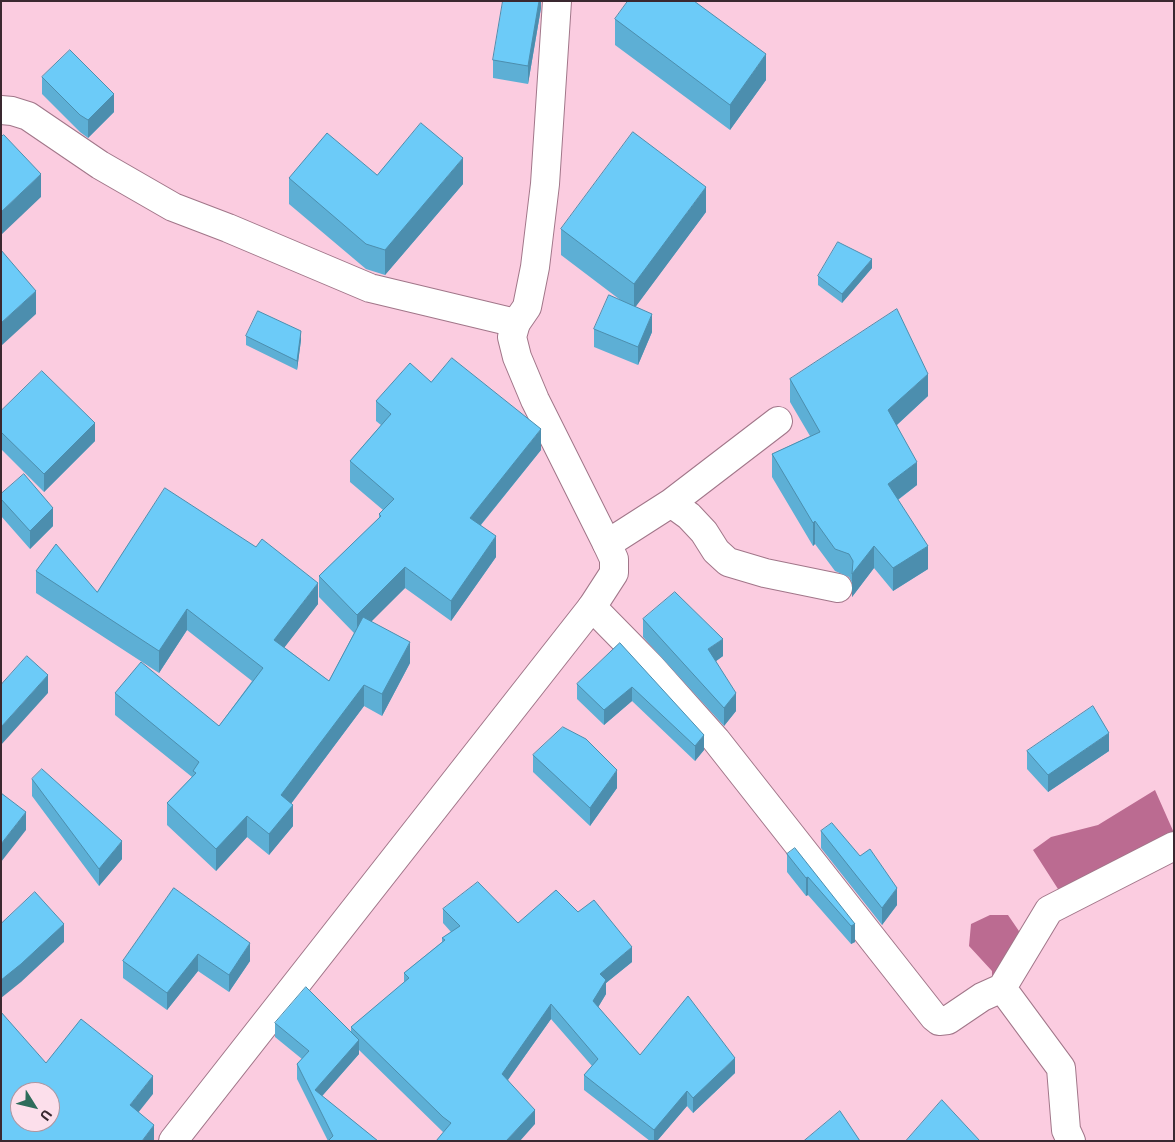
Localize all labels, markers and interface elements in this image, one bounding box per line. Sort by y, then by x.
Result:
north arrow [10,1082,60,1132]
text: U [37,1107,56,1124]

